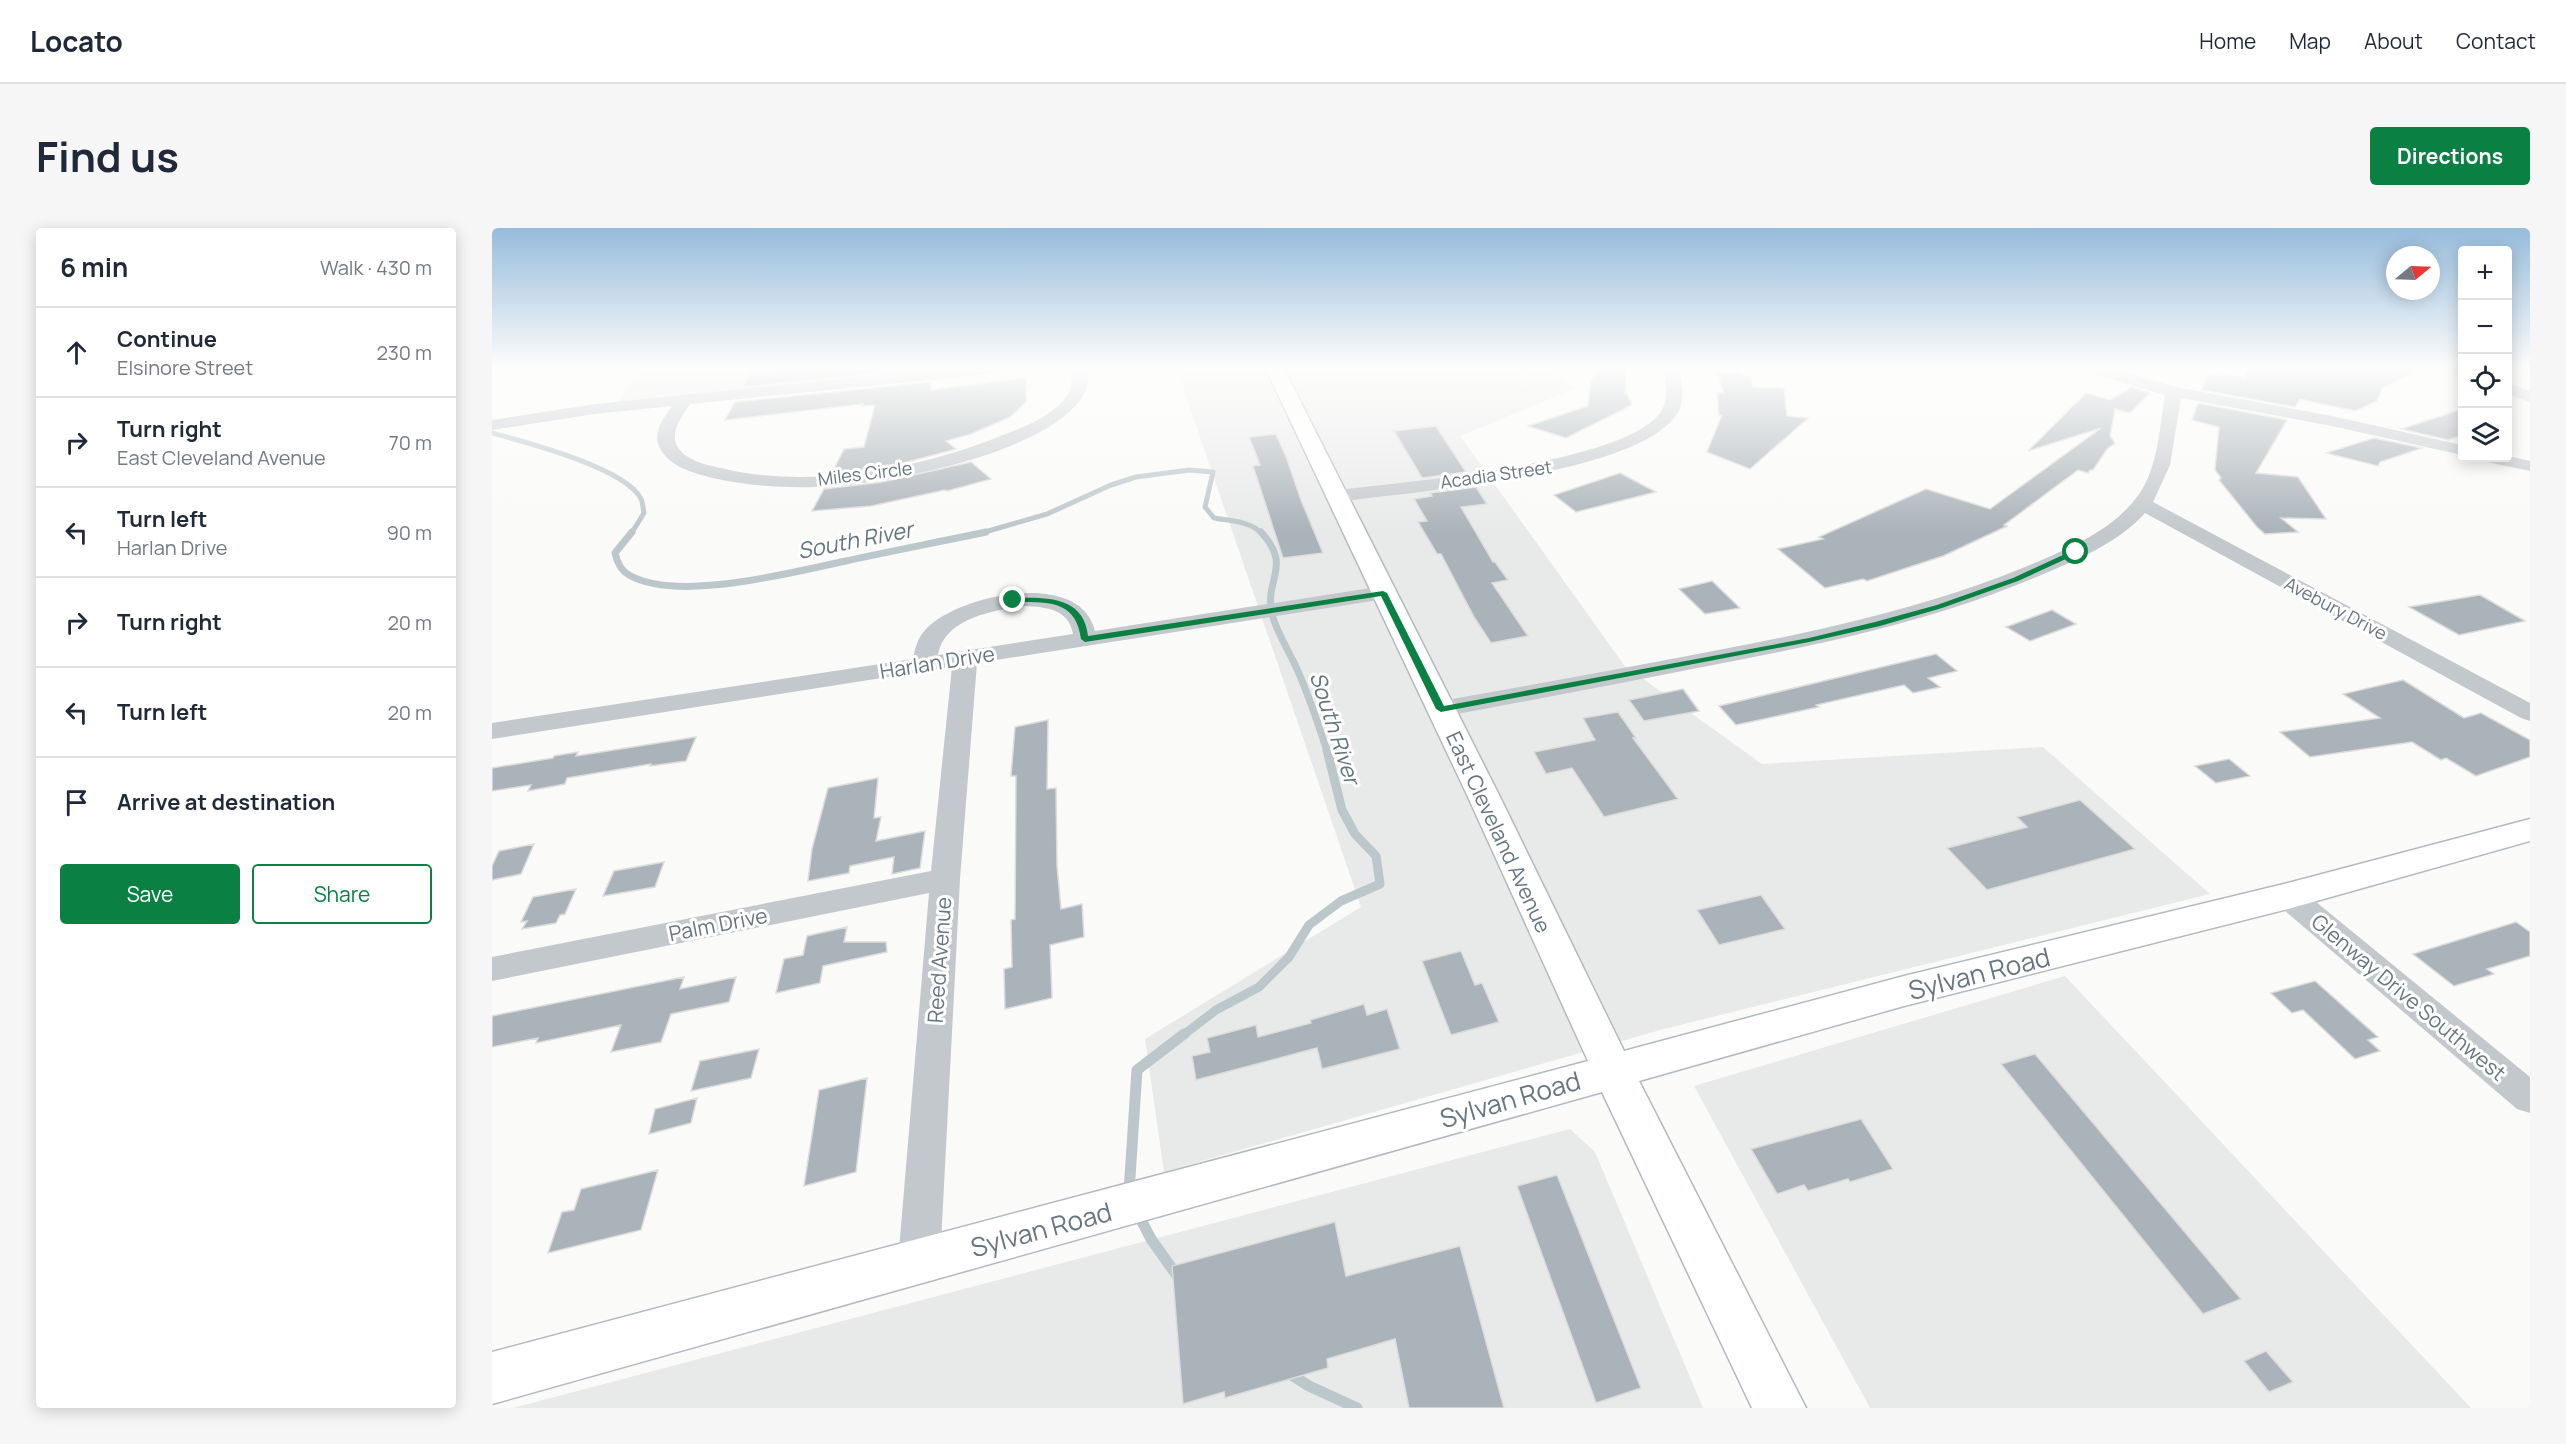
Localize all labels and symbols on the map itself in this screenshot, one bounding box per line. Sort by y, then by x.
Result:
north arrow [2386,246,2440,300]
street label: Acadia Street [1439,454,1553,494]
street label: Miles Circle [816,455,914,491]
water label: South River [795,514,918,566]
route start [2062,538,2088,564]
street label: Avebury Drive [2281,571,2391,645]
route end [999,586,1025,612]
street label: Harlan Drive [878,639,996,685]
water label: South River [1303,668,1368,791]
street label: East Cleveland Avenue [1440,727,1558,937]
street label: Reed Avenue [921,896,957,1024]
street label: Palm Drive [666,901,770,947]
street label: Glenway Drive Southwest [2306,907,2512,1087]
street label: Sylvan Road [1904,938,2054,1008]
street label: Sylvan Road [1435,1062,1585,1136]
street label: Sylvan Road [966,1193,1116,1265]

